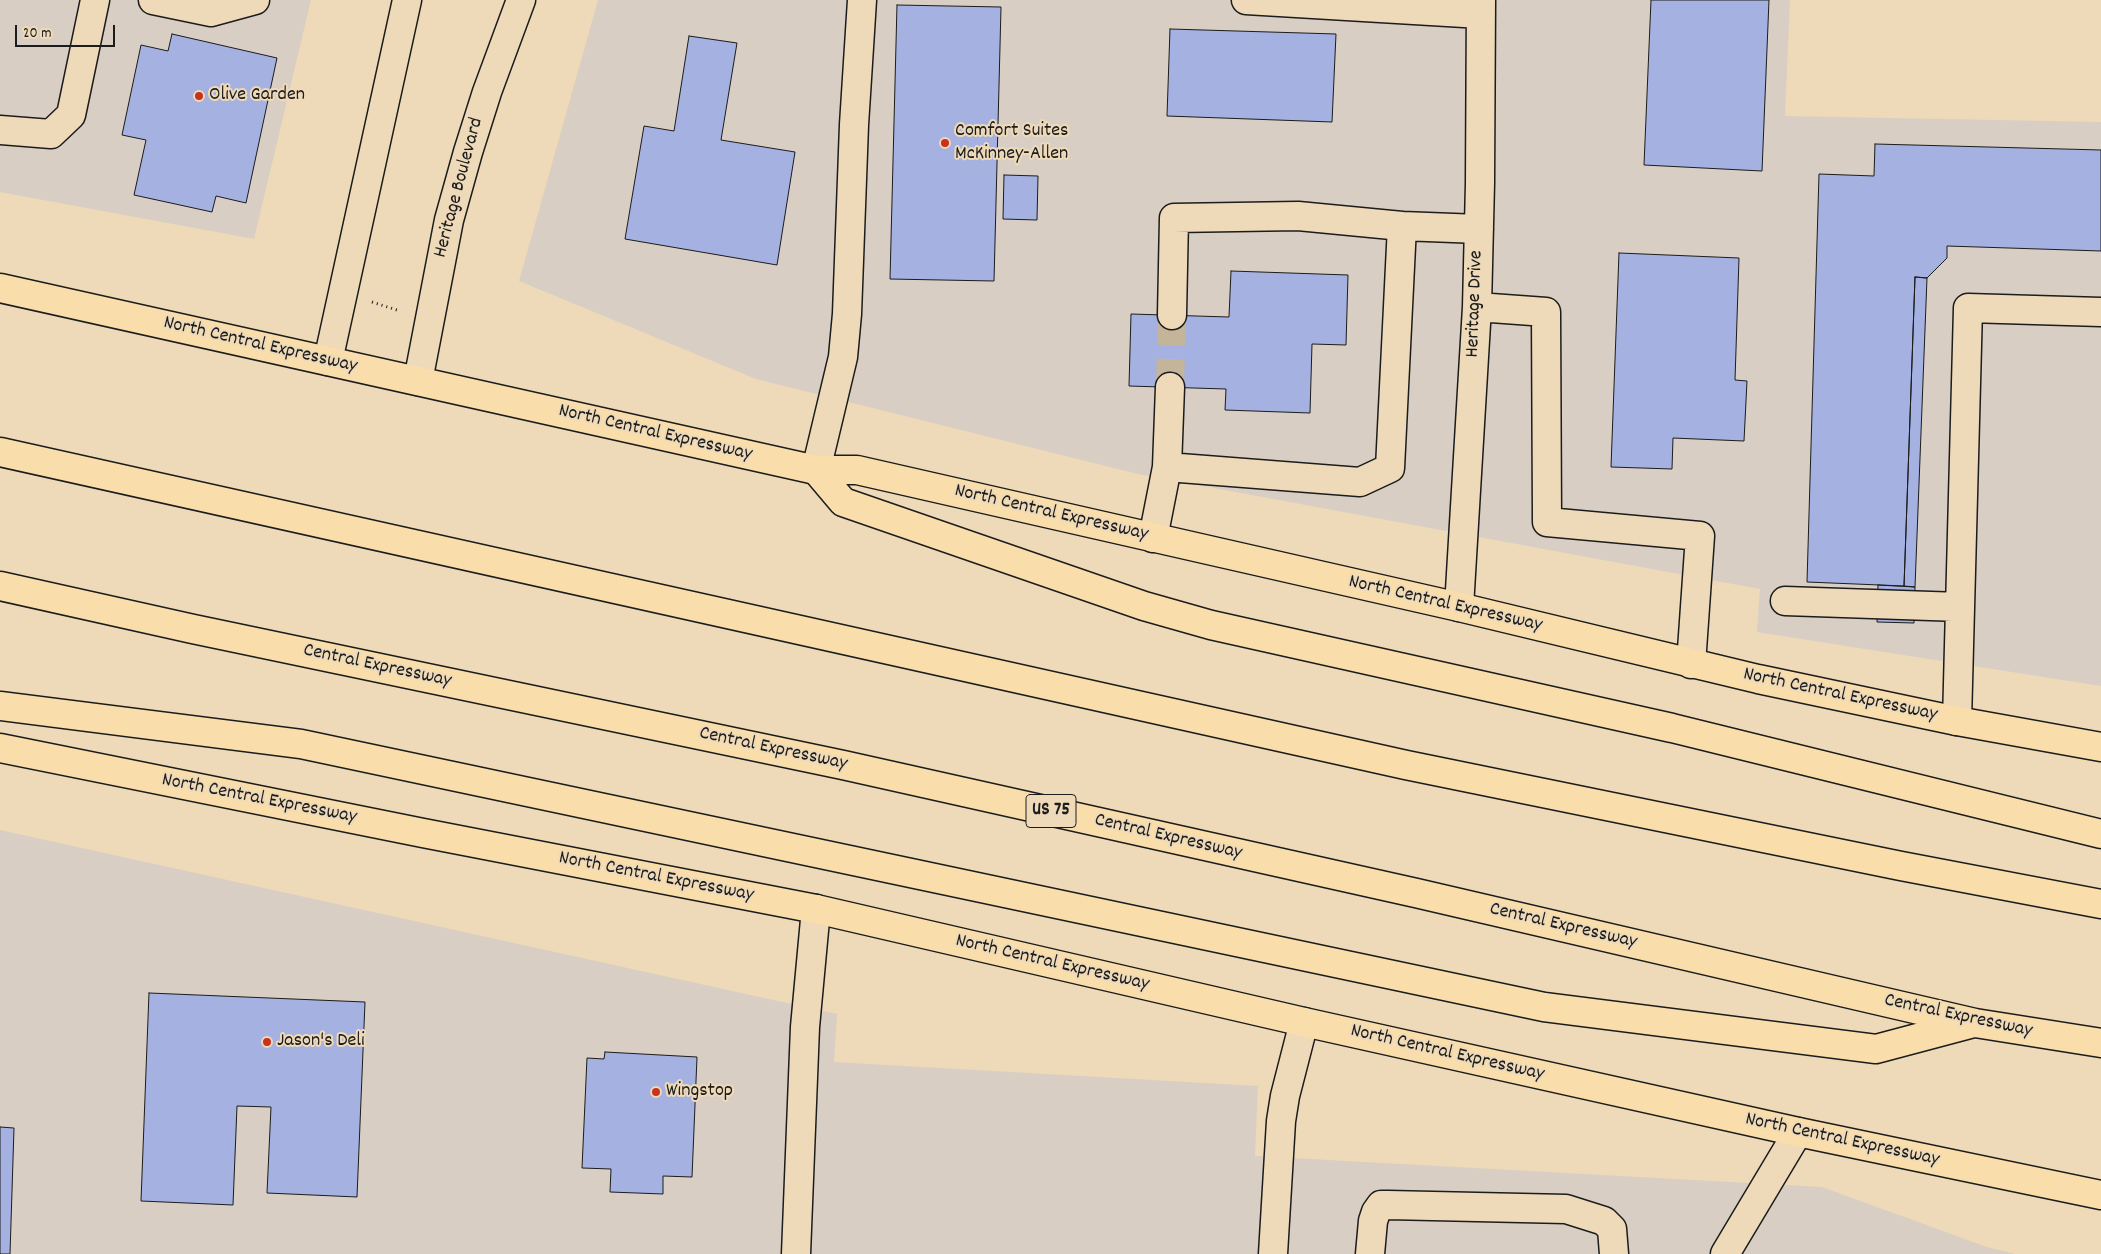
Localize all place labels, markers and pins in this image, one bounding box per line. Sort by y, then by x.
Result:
place label: Olive Garden [209,84,305,108]
marker: Olive Garden [193,90,205,102]
place label: Comfort Suites McKinney-Allen [955,120,1069,167]
marker: Comfort Suites McKinney-Allen [939,137,951,149]
place label: Jason's Deli [277,1030,365,1054]
marker: Jason's Deli [261,1036,273,1048]
place label: Wingstop [666,1080,733,1104]
marker: Wingstop [650,1086,662,1098]

